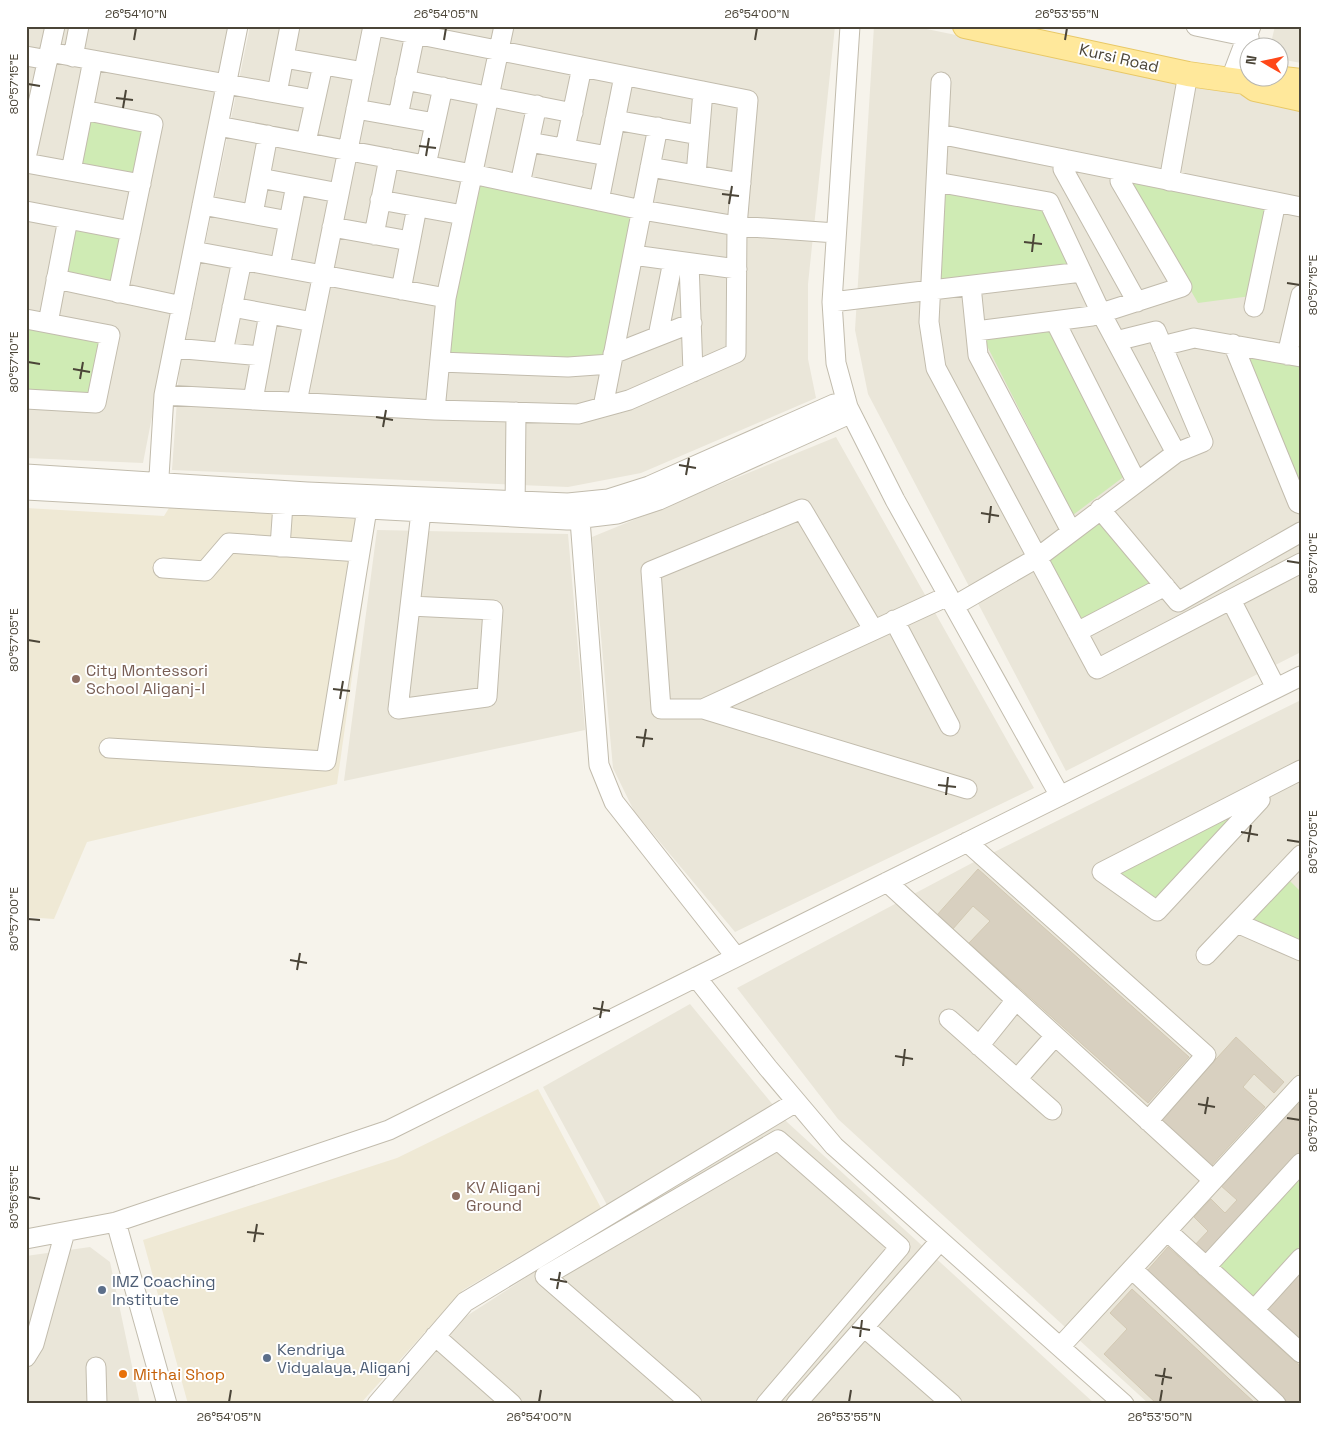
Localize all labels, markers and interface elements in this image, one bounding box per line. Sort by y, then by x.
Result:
text: 26°54'10"N [105,6,167,22]
text: 26°54'05"N [414,6,478,22]
text: 26°54'00"N [725,6,789,22]
text: 26°53'55"N [1035,6,1099,22]
north arrow [1240,38,1290,88]
street label: Kursi Road [1077,39,1161,77]
text: 80°57'15"E [6,53,22,114]
text: N [1242,54,1261,66]
text: 80°57'15"E [1305,254,1321,315]
text: 80°57'10"E [6,331,22,393]
text: 80°57'10"E [1305,532,1321,594]
text: 80°57'05"E [6,608,22,672]
place label: City Montessori School Aliganj-I [86,660,208,699]
marker: City Montessori School Aliganj-I [70,673,82,685]
text: 80°57'05"E [1305,810,1321,874]
text: 80°57'00"E [6,887,22,951]
text: 80°57'00"E [1305,1088,1321,1152]
text: 80°56'55"E [6,1165,22,1229]
place label: KV Aliganj Ground [466,1177,541,1216]
marker: KV Aliganj Ground [450,1190,462,1202]
place label: IMZ Coaching Institute [112,1271,216,1310]
marker: IMZ Coaching Institute [96,1284,108,1296]
place label: Kendriya Vidyalaya, Aliganj [277,1339,411,1378]
marker: Kendriya Vidyalaya, Aliganj [261,1352,273,1364]
place label: Mithai Shop [133,1364,225,1385]
marker: Mithai Shop [117,1368,129,1380]
text: 26°54'05"N [197,1409,261,1425]
text: 26°54'00"N [507,1409,571,1425]
text: 26°53'55"N [817,1409,881,1425]
text: 26°53'50"N [1128,1409,1192,1425]

